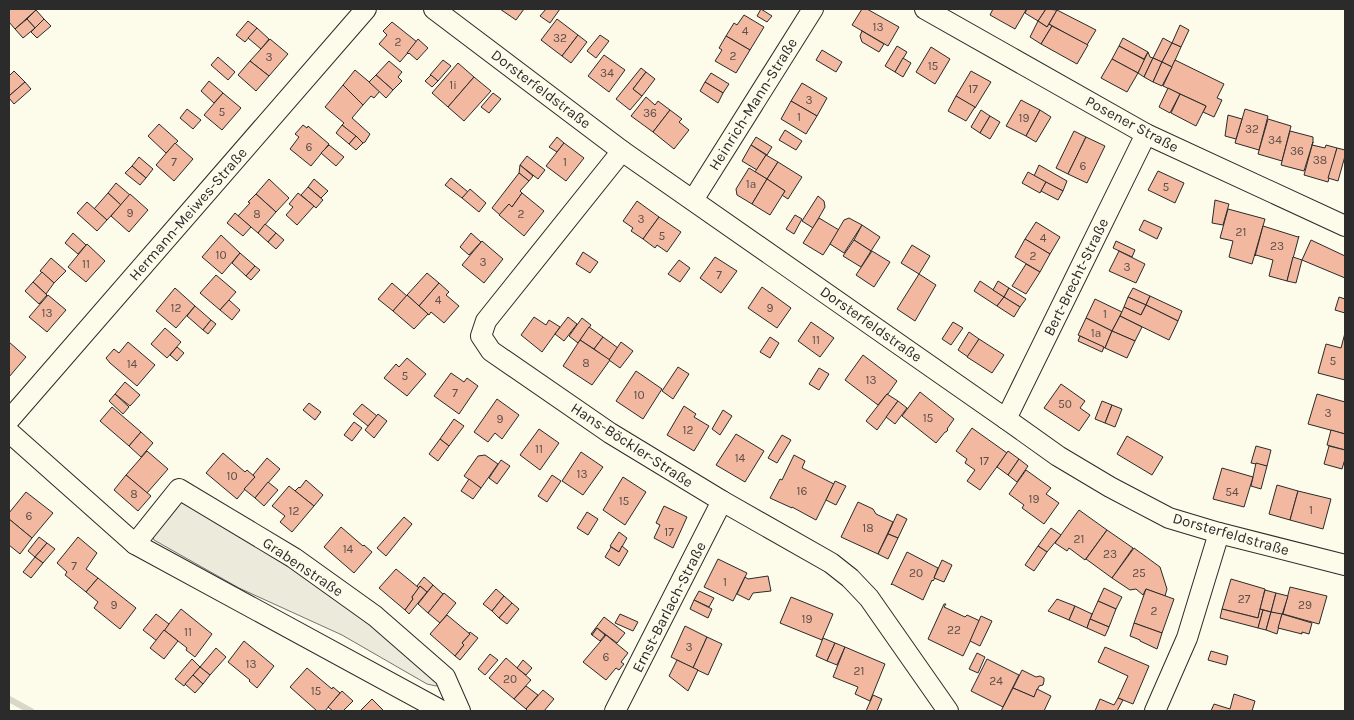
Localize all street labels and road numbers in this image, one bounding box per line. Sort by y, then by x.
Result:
street label: Heinrich-Mann-Straße [705,34,801,174]
street label: Dorsterfeldstraße [488,46,594,132]
street label: Posener Straße [1082,92,1182,156]
street label: Hermann-Meiwes-Straße [125,144,251,284]
street label: Bert-Brecht-Straße [1040,215,1112,339]
street label: Dorsterfeldstraße [817,282,925,366]
street label: Hans-Böckler-Straße [568,399,696,491]
street label: Dorsterfeldstraße [1171,509,1291,559]
street label: Grabenstraße [259,534,347,600]
street label: Ernst-Barlach-Straße [628,539,710,675]

